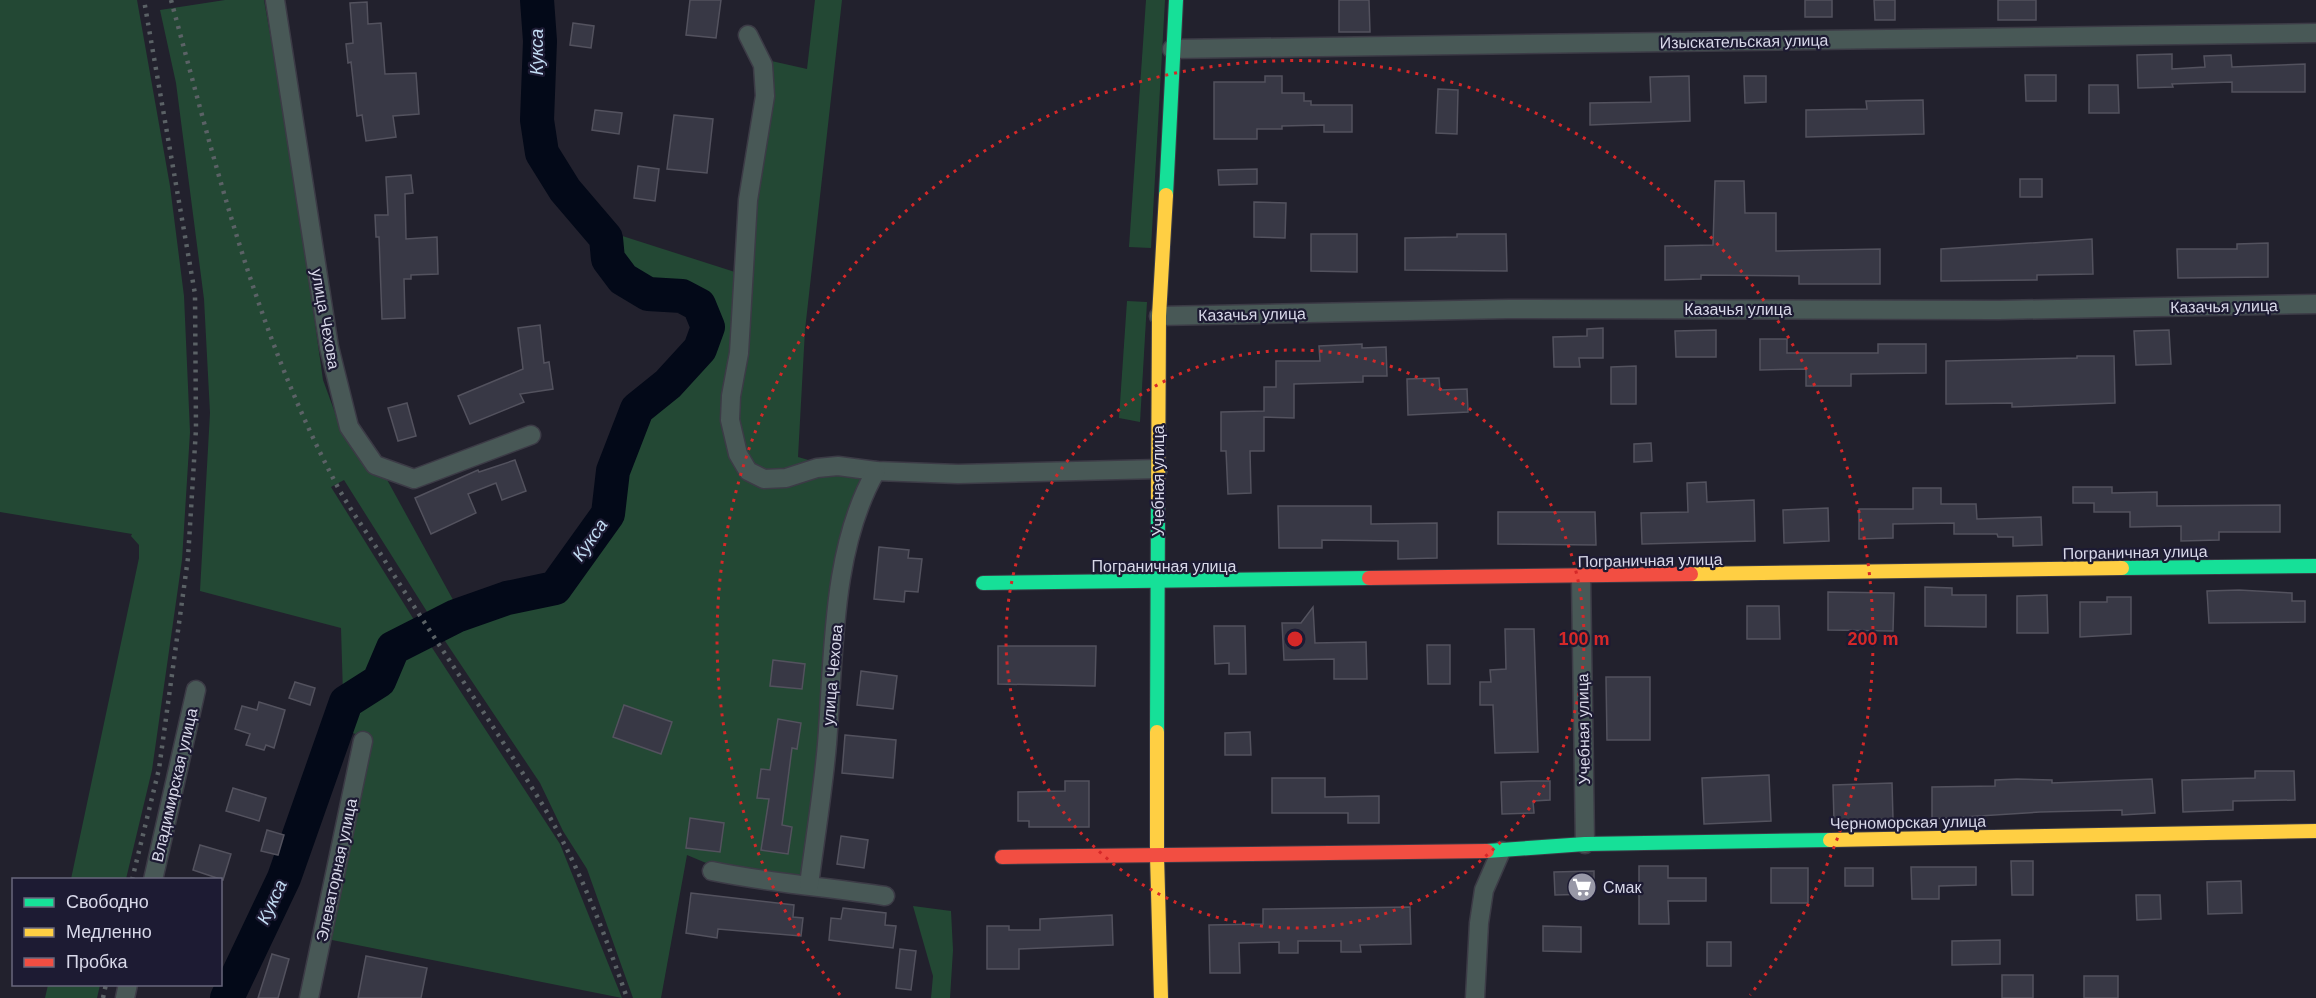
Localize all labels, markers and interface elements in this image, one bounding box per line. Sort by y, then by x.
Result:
water label: Кукса [527,29,547,75]
street label: Изыскательская улица [1659,32,1829,51]
street label: улица Чехова [308,268,343,371]
street label: Казачья улица [2170,297,2278,316]
street label: Казачья улица [1684,301,1792,318]
street label: Казачья улица [1198,305,1306,324]
street label: Учебная улица [1150,425,1167,537]
water label: Кукса [568,515,612,565]
street label: Пограничная улица [2062,543,2208,562]
street label: Пограничная улица [1577,551,1723,570]
street label: Пограничная улица [1092,558,1237,575]
street label: улица Чехова [820,624,845,726]
centre of rings [1285,629,1305,649]
text: 100 m [1558,629,1610,649]
text: 200 m [1847,629,1899,649]
street label: Учебная улица [1574,673,1593,785]
street label: Владимирская улица [149,706,200,864]
street label: Элеваторная улица [313,797,360,943]
street label: Черноморская улица [1830,813,1986,832]
supermarket icon: Смак [1566,871,1598,903]
water label: Кукса [253,877,291,927]
legend [12,878,222,986]
place label: Смак [1603,879,1642,896]
text: Свободно [66,892,149,912]
text: Медленно [66,922,152,942]
text: Пробка [66,952,129,972]

